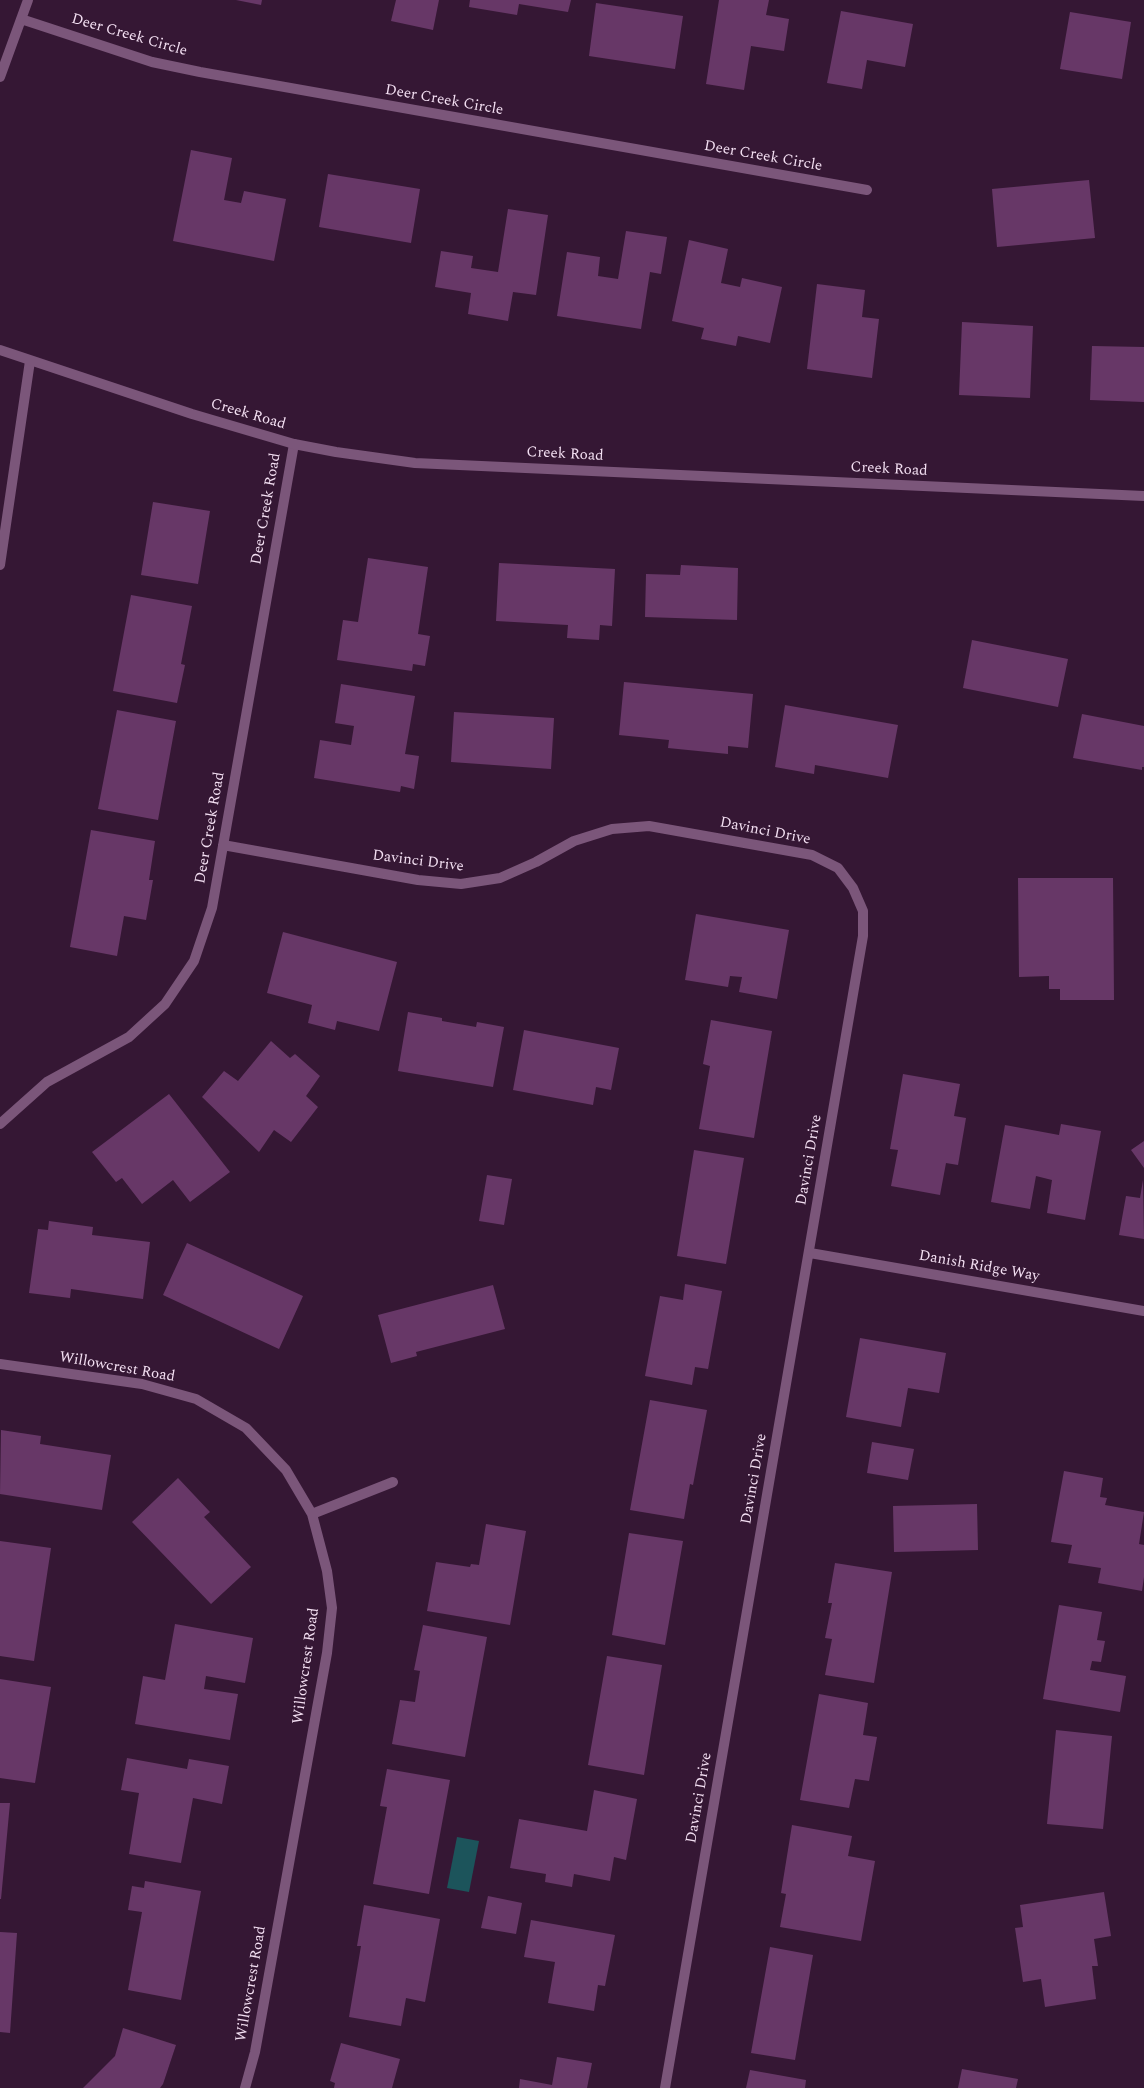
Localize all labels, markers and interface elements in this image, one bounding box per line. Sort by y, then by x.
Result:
street label: Deer Creek Circle [69,11,189,61]
street label: Deer Creek Circle [383,82,505,120]
street label: Deer Creek Circle [702,138,824,176]
street label: Creek Road [208,396,288,434]
street label: Creek Road [526,444,604,466]
street label: Deer Creek Road [248,452,286,566]
street label: Creek Road [850,459,928,481]
street label: Deer Creek Road [192,771,230,885]
street label: Davinci Drive [718,814,812,850]
street label: Davinci Drive [371,847,465,877]
street label: Davinci Drive [793,1113,827,1207]
street label: Danish Ridge Way [917,1248,1041,1286]
street label: Willowcrest Road [58,1349,176,1387]
street label: Davinci Drive [738,1432,772,1526]
street label: Willowcrest Road [290,1607,324,1725]
street label: Davinci Drive [683,1751,717,1845]
street label: Willowcrest Road [233,1925,271,2043]

